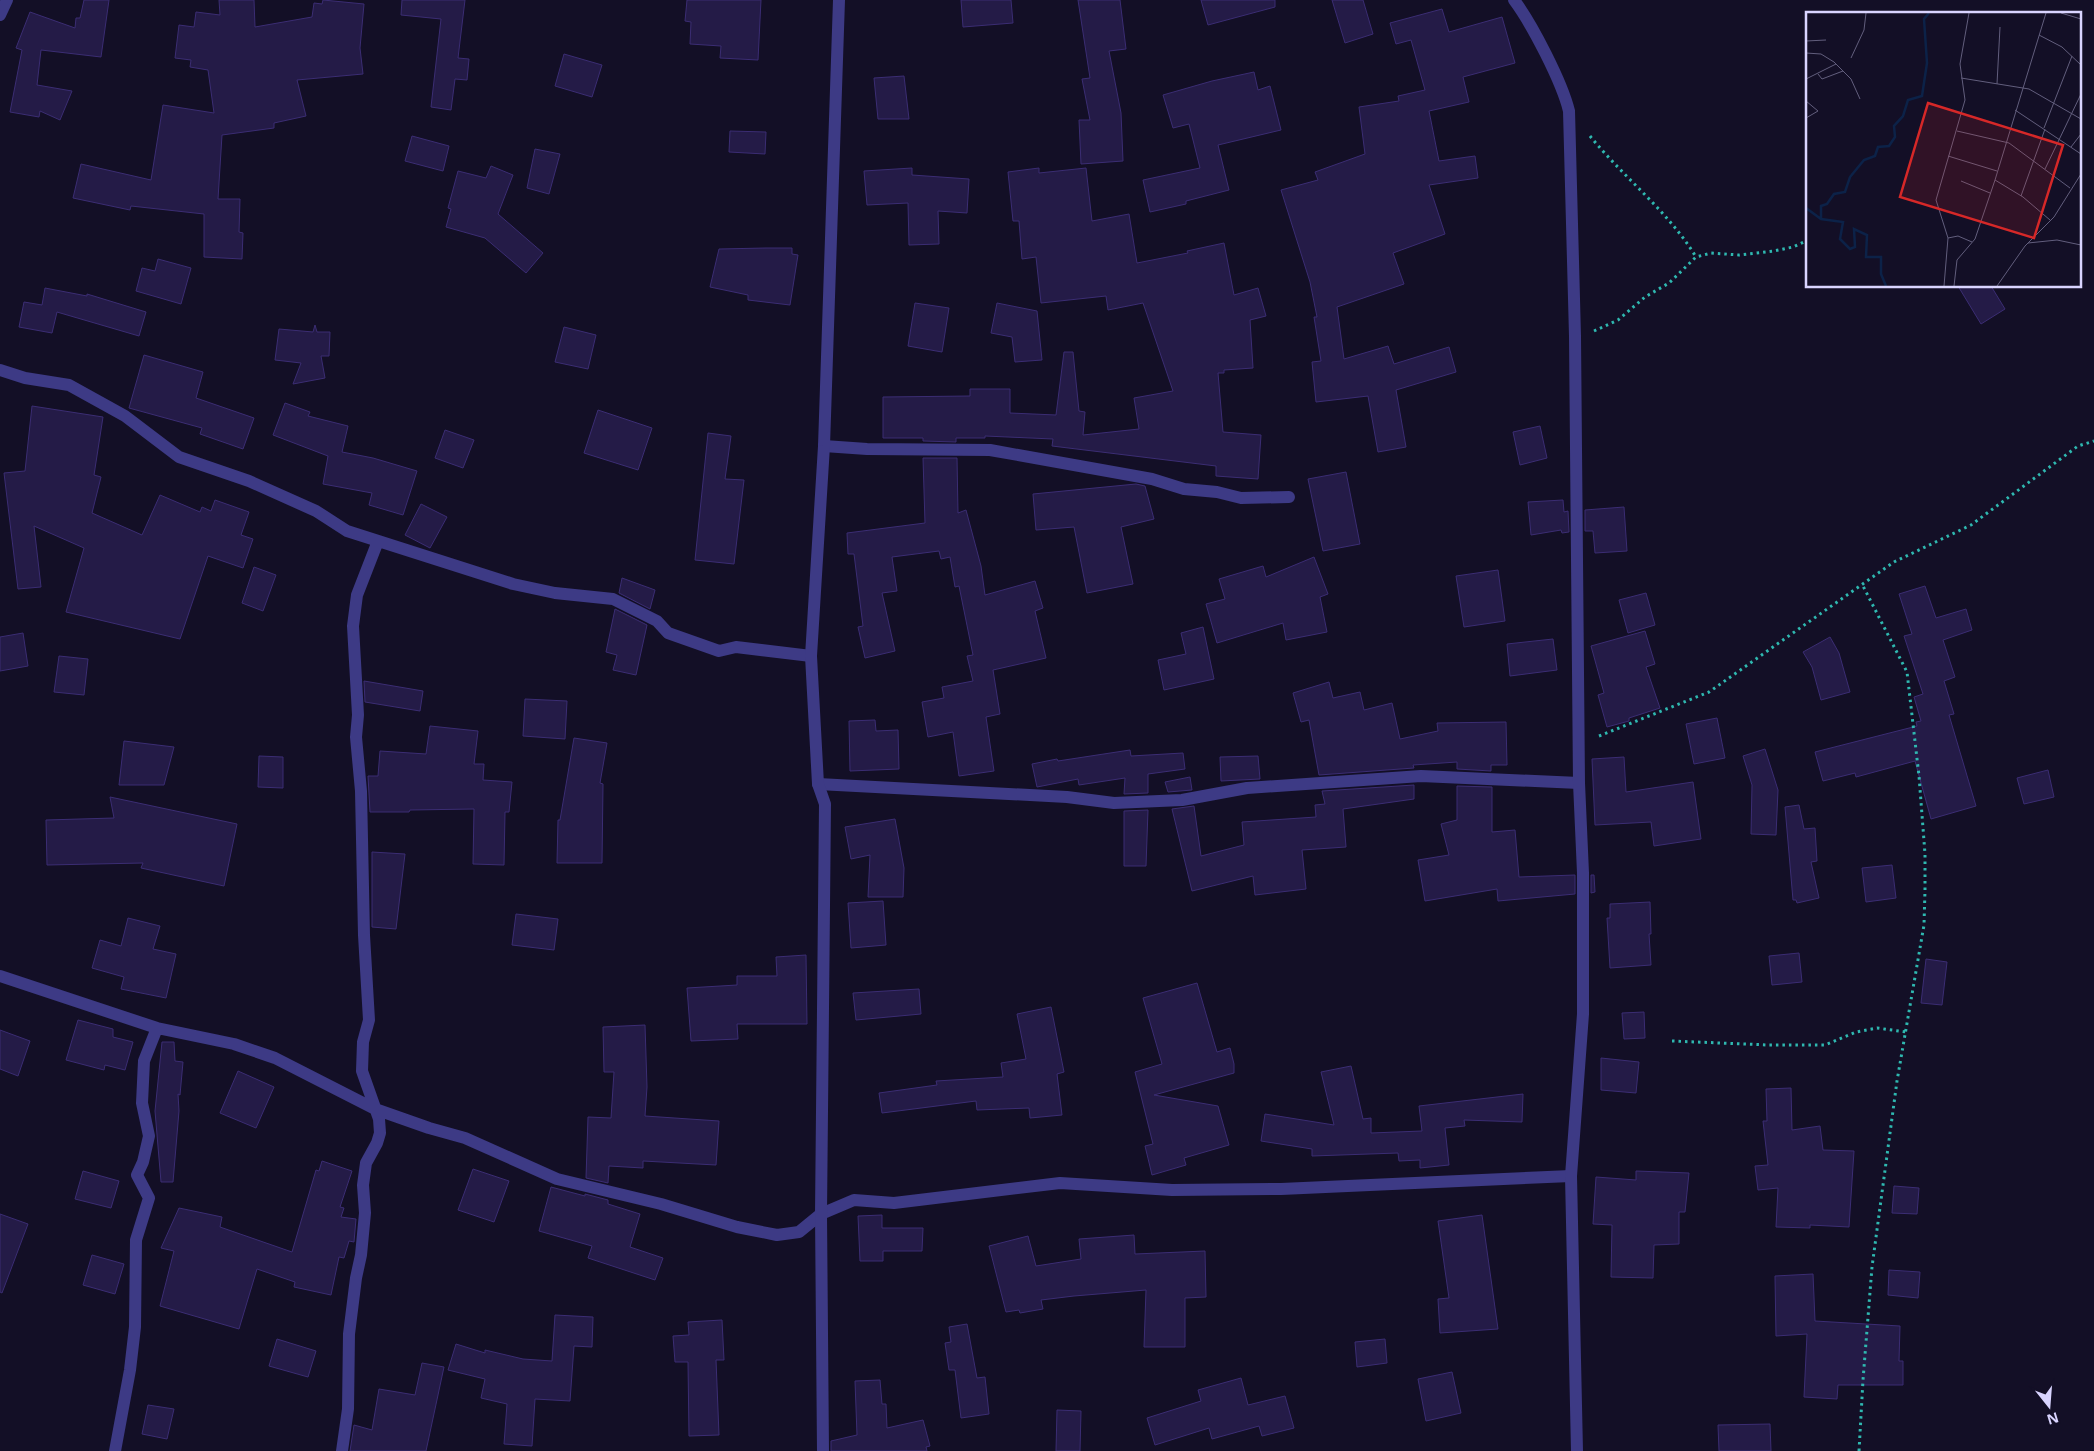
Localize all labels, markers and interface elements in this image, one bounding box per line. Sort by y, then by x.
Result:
inset map [1806,12,2082,288]
north arrow [2024,1381,2074,1431]
text: N [2045,1408,2061,1430]

